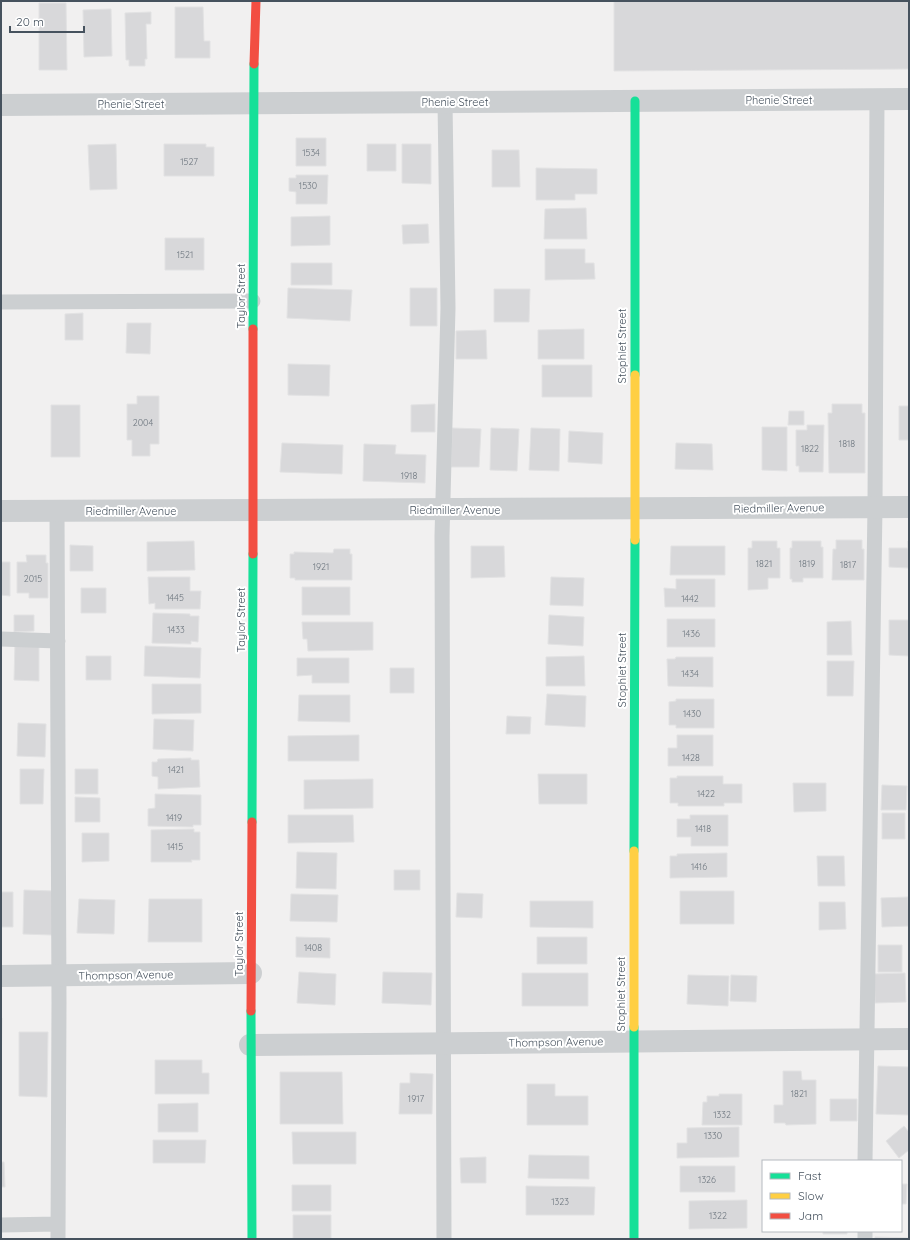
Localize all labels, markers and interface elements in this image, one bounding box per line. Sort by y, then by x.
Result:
scale bar [10,8,84,34]
text: 20 m [16,14,44,29]
street label: Phenie Street [745,93,813,107]
street label: Phenie Street [421,95,489,109]
street label: Phenie Street [97,97,165,111]
house number: 1534 [302,147,320,158]
house number: 1527 [180,156,198,167]
house number: 1530 [299,180,317,191]
house number: 1521 [177,249,193,260]
street label: Taylor Street [234,263,248,328]
street label: Stophlet Street [615,308,629,383]
house number: 2004 [133,417,153,428]
house number: 1818 [839,438,855,449]
house number: 1822 [801,443,819,454]
house number: 1918 [401,470,417,481]
street label: Riedmiller Avenue [733,500,825,516]
street label: Riedmiller Avenue [409,503,501,517]
street label: Riedmiller Avenue [85,504,177,518]
house number: 1821 [756,558,772,569]
house number: 1819 [799,558,815,569]
house number: 1817 [840,559,856,570]
house number: 1921 [313,561,329,572]
house number: 2015 [24,573,42,584]
street label: Taylor Street [234,587,248,652]
house number: 1445 [166,592,184,603]
house number: 1442 [681,593,699,604]
house number: 1433 [167,624,185,635]
house number: 1436 [682,628,700,639]
street label: Stophlet Street [615,632,629,707]
house number: 1434 [681,668,699,679]
house number: 1430 [683,708,701,719]
house number: 1428 [682,752,700,763]
house number: 1421 [168,764,184,775]
house number: 1422 [697,788,715,799]
house number: 1419 [166,812,182,823]
house number: 1418 [695,823,711,834]
house number: 1415 [167,841,183,852]
house number: 1416 [691,861,707,872]
street label: Taylor Street [232,911,246,976]
house number: 1408 [304,942,322,953]
street label: Stophlet Street [614,956,628,1031]
street label: Thompson Avenue [78,967,174,983]
street label: Thompson Avenue [508,1034,604,1050]
house number: 1821 [791,1088,807,1099]
house number: 1917 [408,1093,425,1104]
house number: 1332 [713,1109,731,1120]
house number: 1330 [704,1130,722,1141]
legend [762,1160,902,1232]
text: Fast [798,1168,822,1183]
house number: 1326 [698,1174,716,1185]
text: Slow [798,1188,824,1203]
house number: 1323 [551,1196,569,1207]
text: Jam [798,1208,823,1223]
house number: 1322 [709,1210,727,1221]

